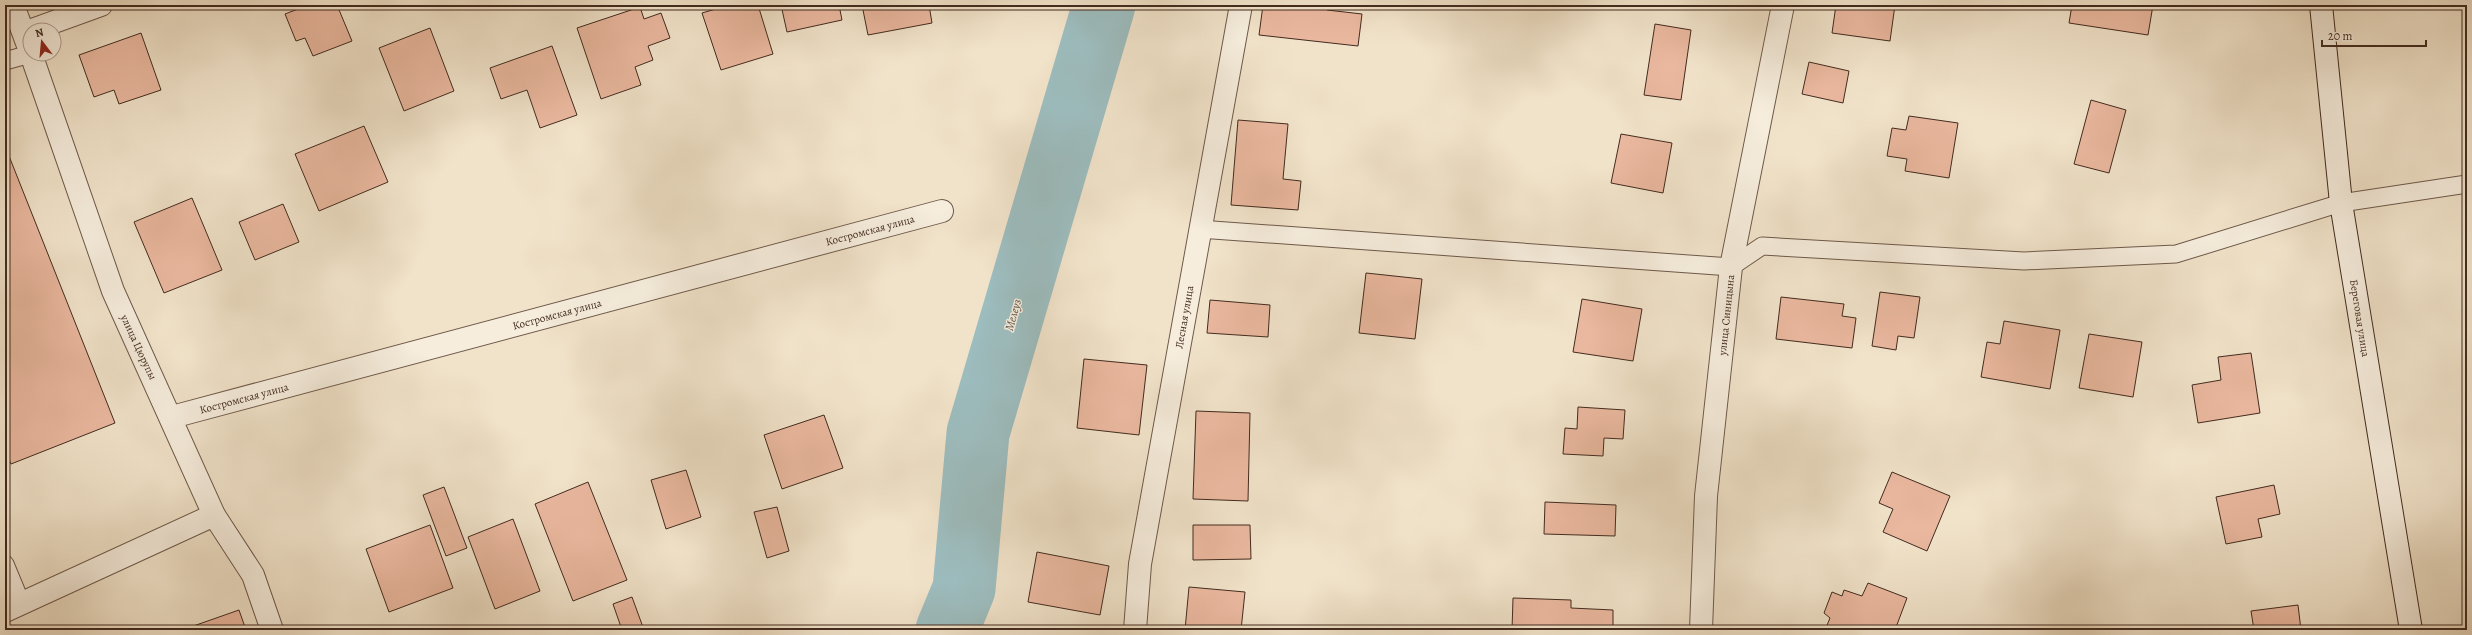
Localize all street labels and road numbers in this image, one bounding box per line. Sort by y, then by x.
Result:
street label: Костромская улица [824,211,917,250]
street label: улица Синицына [1715,273,1738,357]
street label: Береговая улица [2346,278,2373,359]
street label: Лесная улица [1172,283,1198,350]
street label: Костромская улица [511,295,604,334]
street label: улица Цюрупы [116,311,160,382]
street label: Костромская улица [198,379,291,418]

